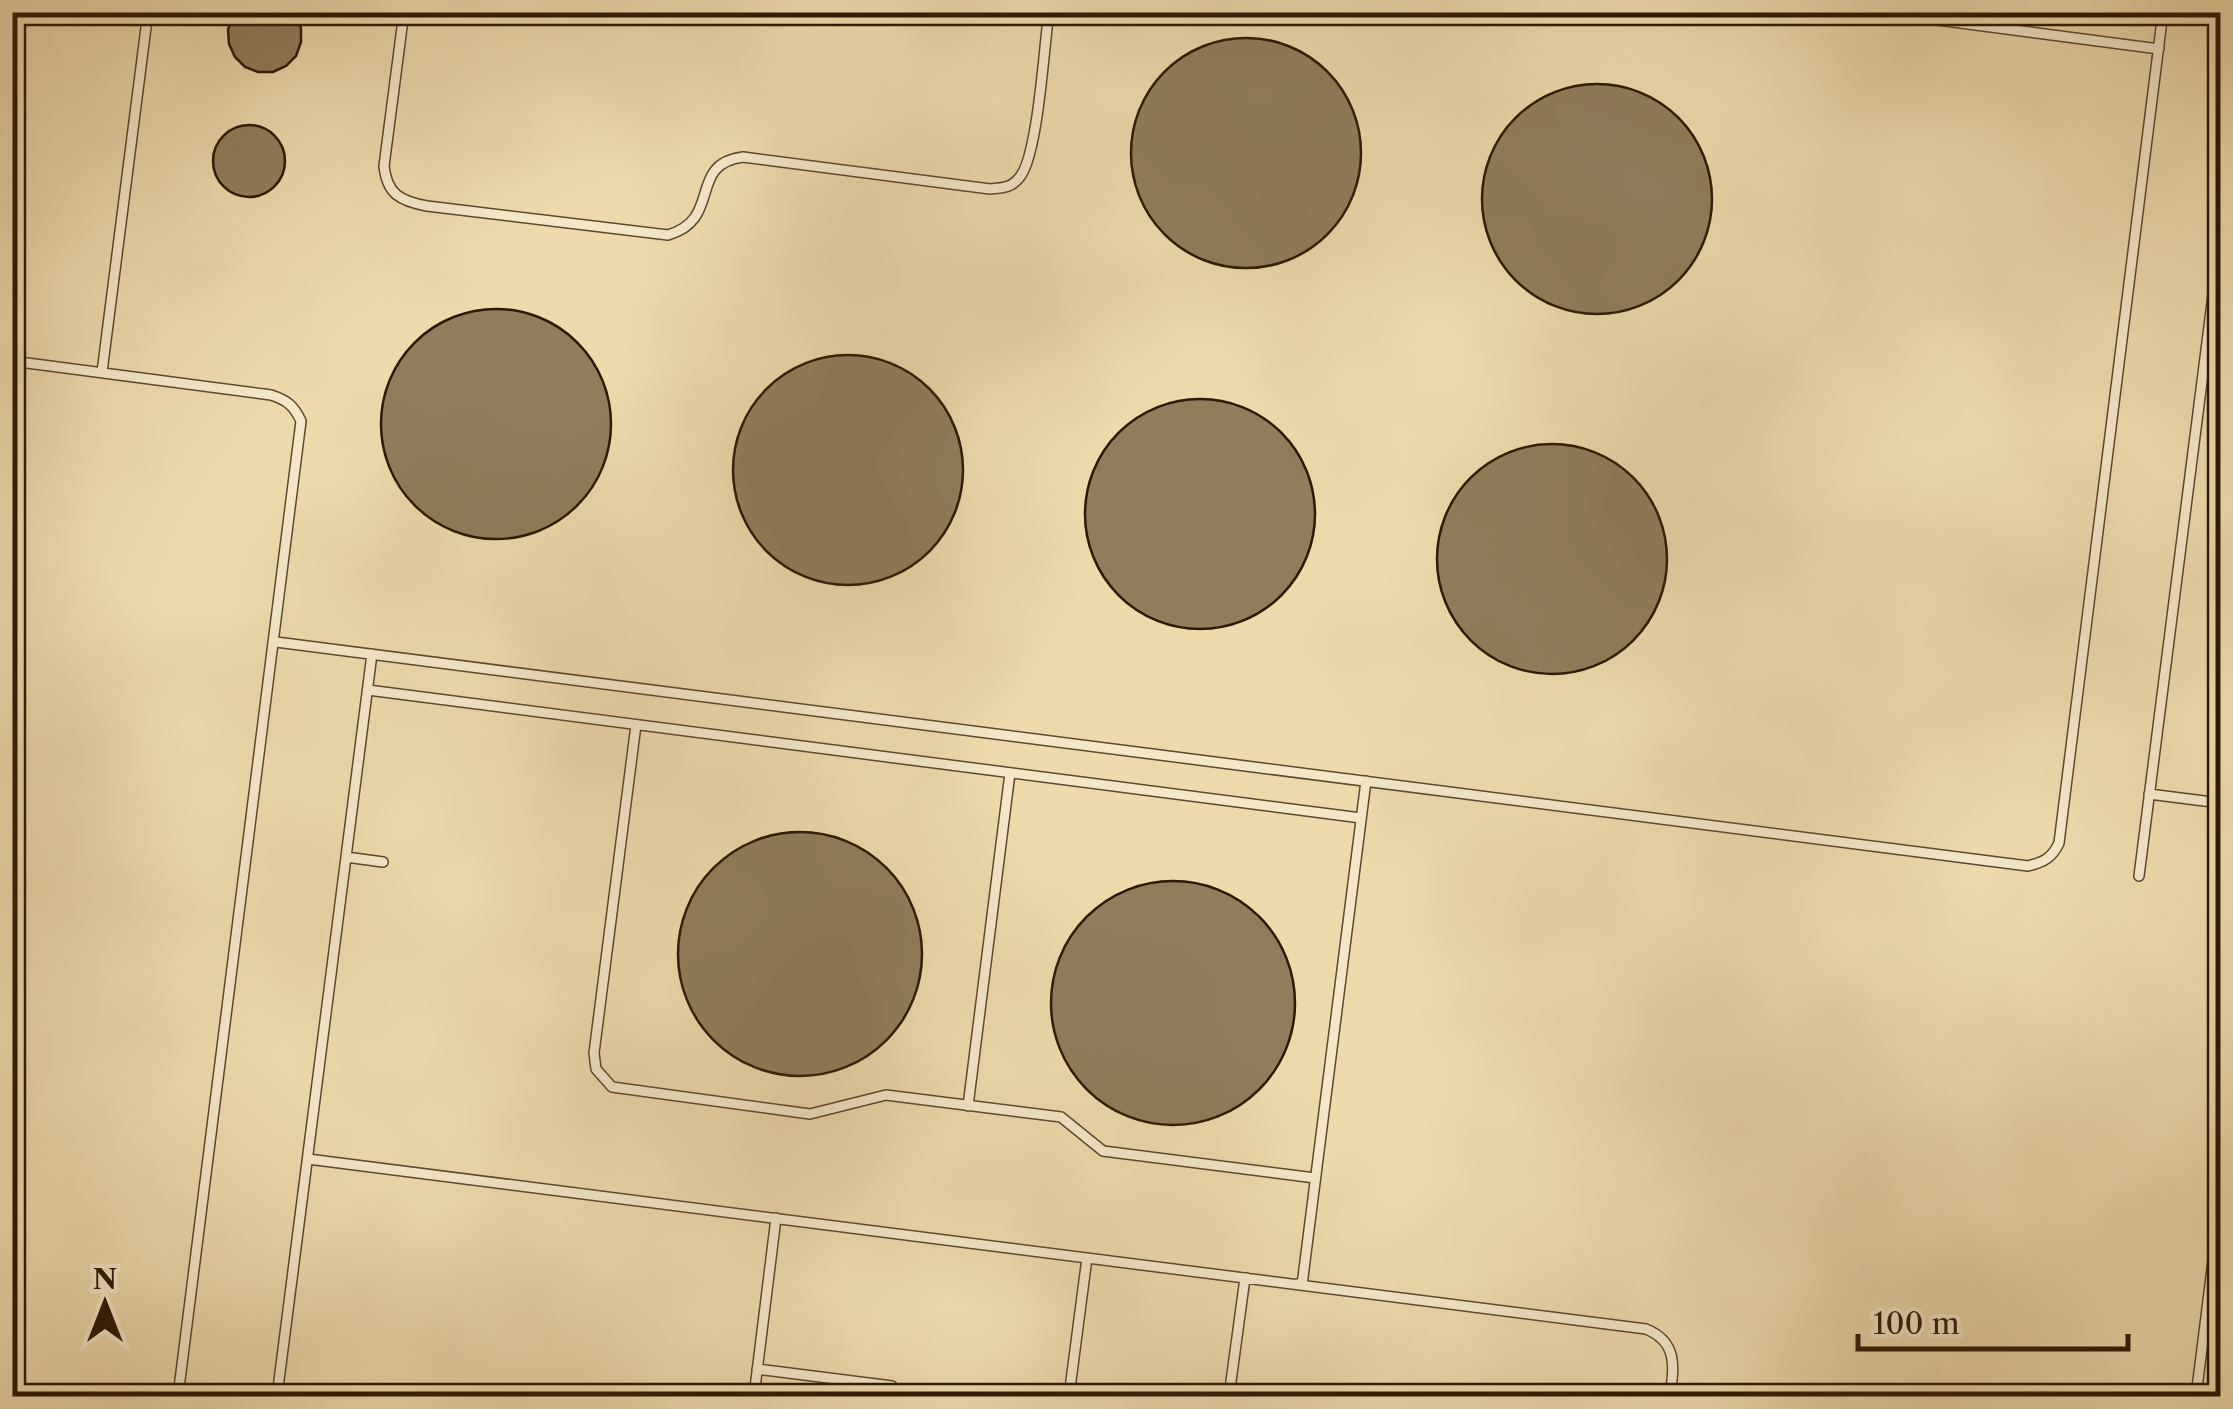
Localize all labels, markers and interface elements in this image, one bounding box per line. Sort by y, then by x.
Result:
north arrow [55,1254,155,1354]
text: N [93,1262,117,1296]
scale bar [1858,1289,2128,1351]
text: 100 m [1873,1305,1960,1342]

